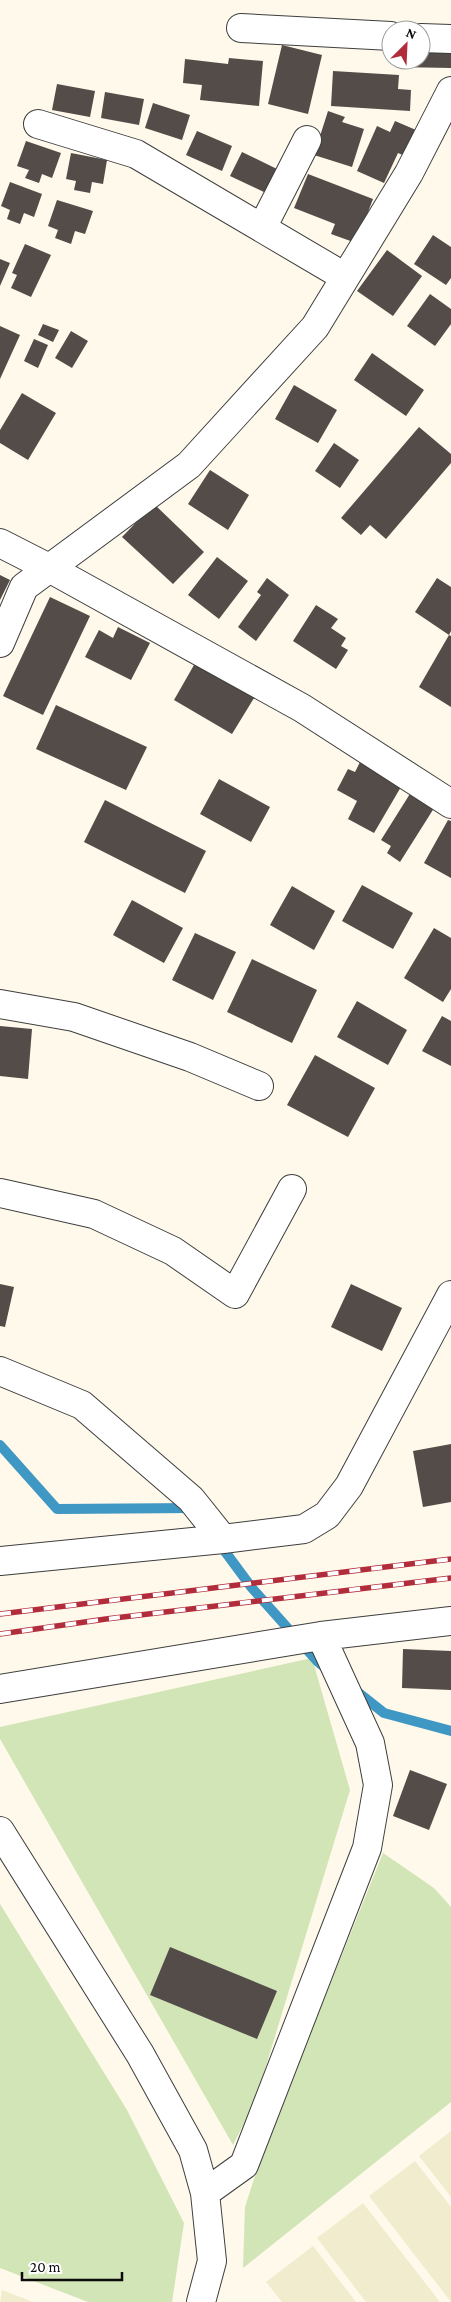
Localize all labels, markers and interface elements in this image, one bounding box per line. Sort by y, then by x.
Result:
north arrow [381,20,431,70]
text: N [404,24,419,43]
scale bar [22,2250,122,2282]
text: 20 m [30,2259,61,2275]

